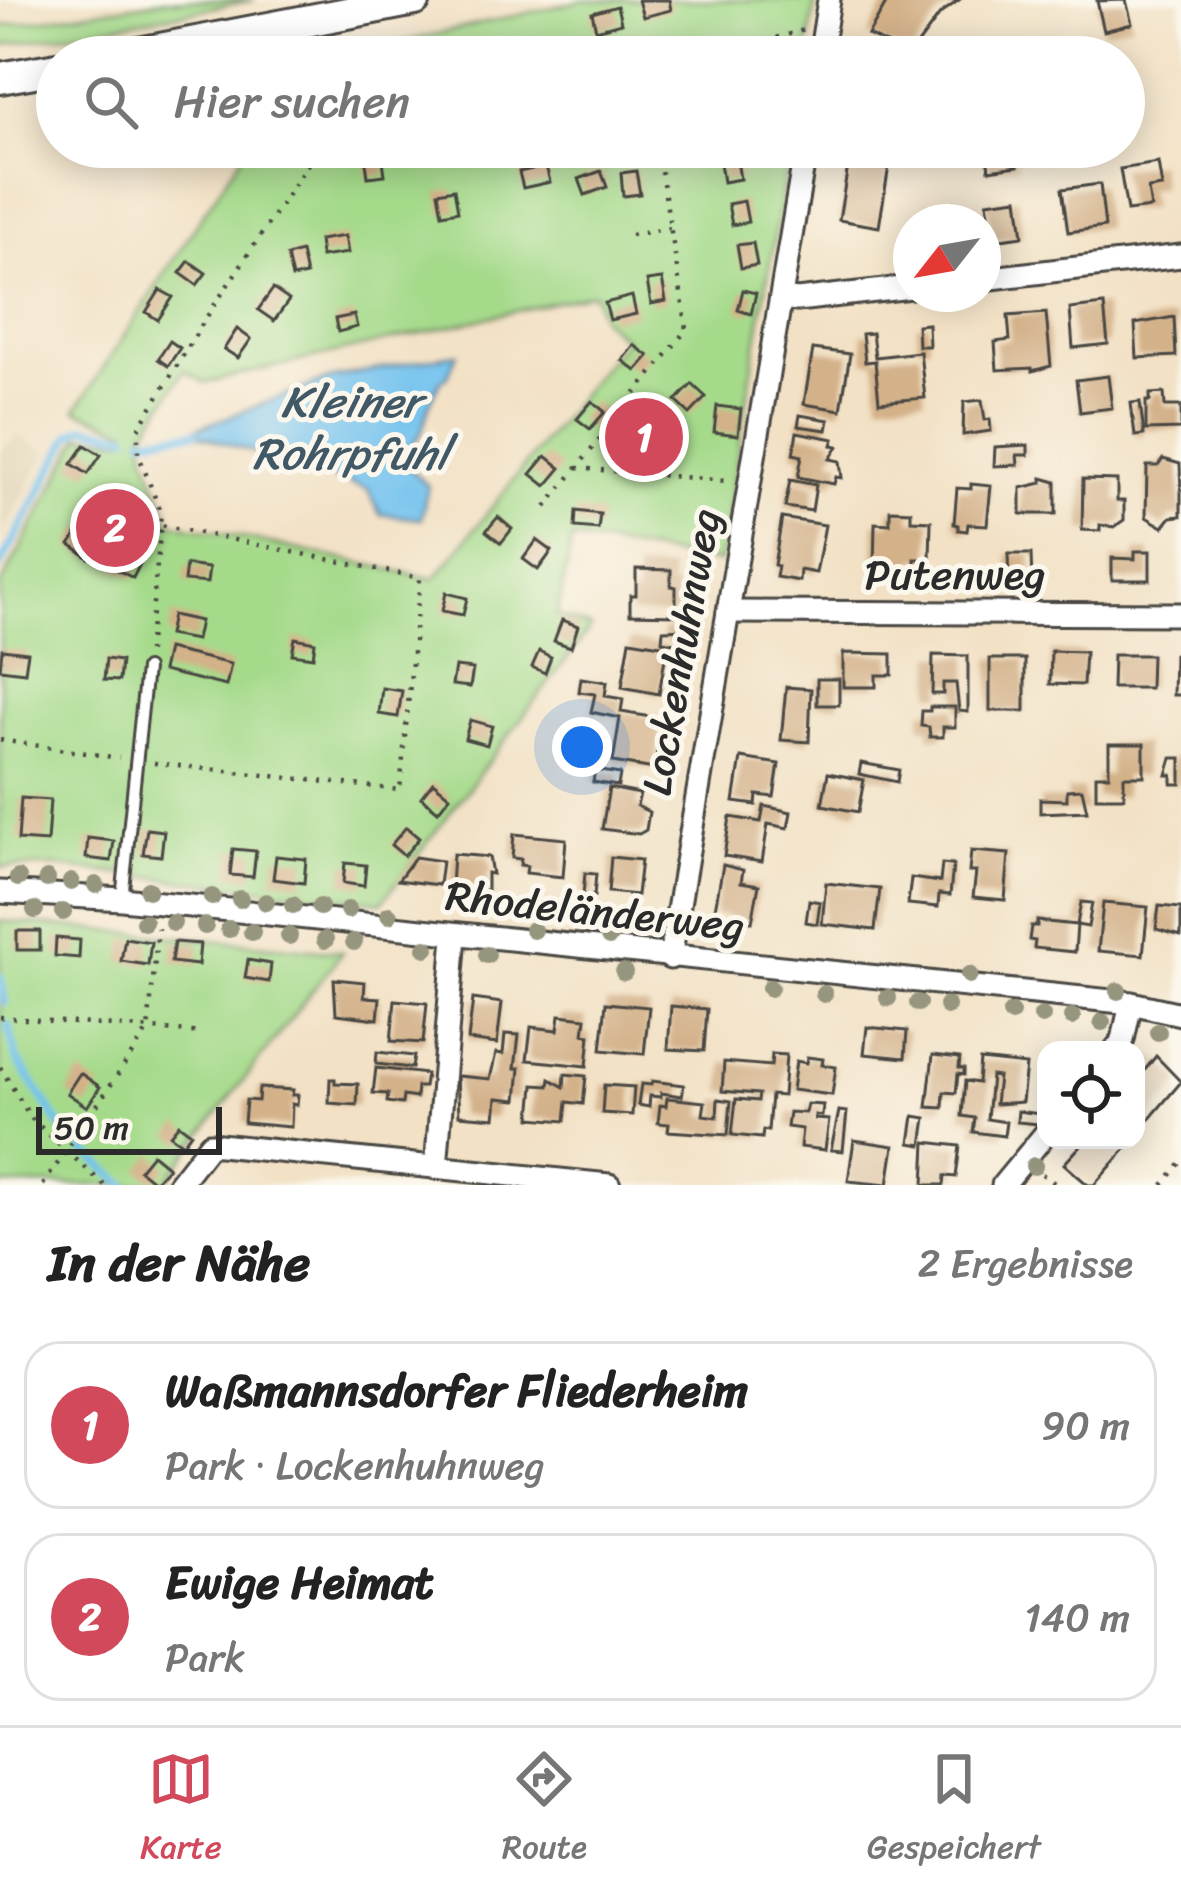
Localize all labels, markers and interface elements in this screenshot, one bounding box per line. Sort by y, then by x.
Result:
search box [36,36,1145,168]
text: Hier suchen [174,62,410,142]
icon: search [78,69,144,135]
north arrow [893,204,1001,312]
water label: Kleiner Rohrpfuhl [253,362,459,494]
pin: 1 [605,392,683,482]
pin: 2 [76,483,154,573]
street label: Lockenhuhnweg [619,503,743,801]
street label: Putenweg [864,538,1046,612]
your location [552,717,612,777]
street label: Rhodeländerweg [442,859,748,963]
map controls [1037,1041,1145,1149]
button: locate [1037,1041,1145,1149]
text: 50 m [54,1099,129,1157]
scale bar [36,1101,222,1154]
text: In der Nähe [48,1218,310,1308]
text: 2 Ergebnisse [918,1229,1133,1298]
text: Waßmannsdorfer Fliederheim [165,1351,748,1431]
text: 1 [82,1391,98,1460]
text: 90 m [1041,1391,1130,1460]
text: Park · Lockenhuhnweg [165,1431,545,1500]
text: Ewige Heimat [165,1543,434,1623]
text: 2 [79,1583,101,1652]
text: 140 m [1024,1583,1130,1652]
text: Park [165,1623,245,1692]
tab: Karte [140,1746,222,1876]
tab: Route [502,1746,587,1876]
tab: Gespeichert [867,1746,1041,1876]

